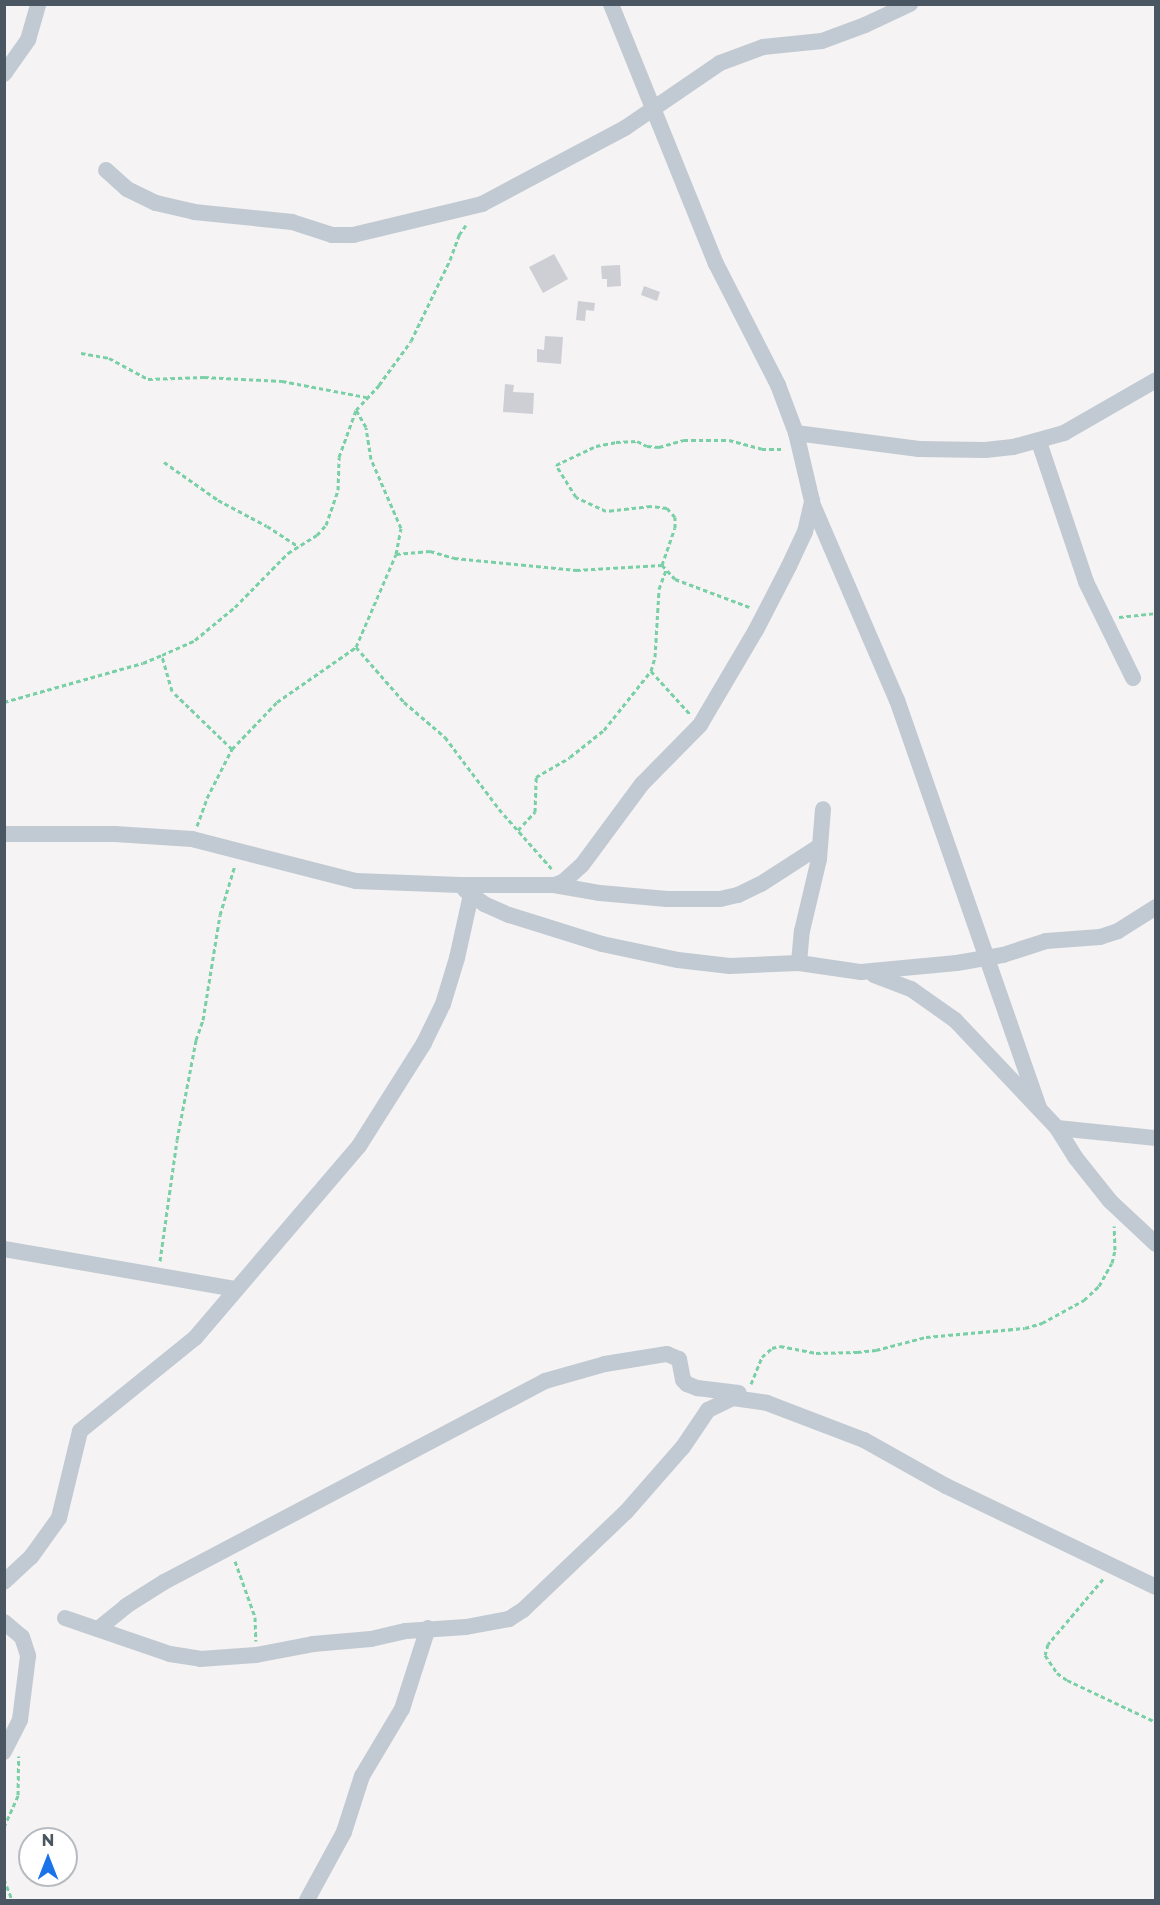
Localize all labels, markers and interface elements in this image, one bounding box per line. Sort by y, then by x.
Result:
north arrow [18,1827,78,1887]
text: N [42,1831,54,1850]

